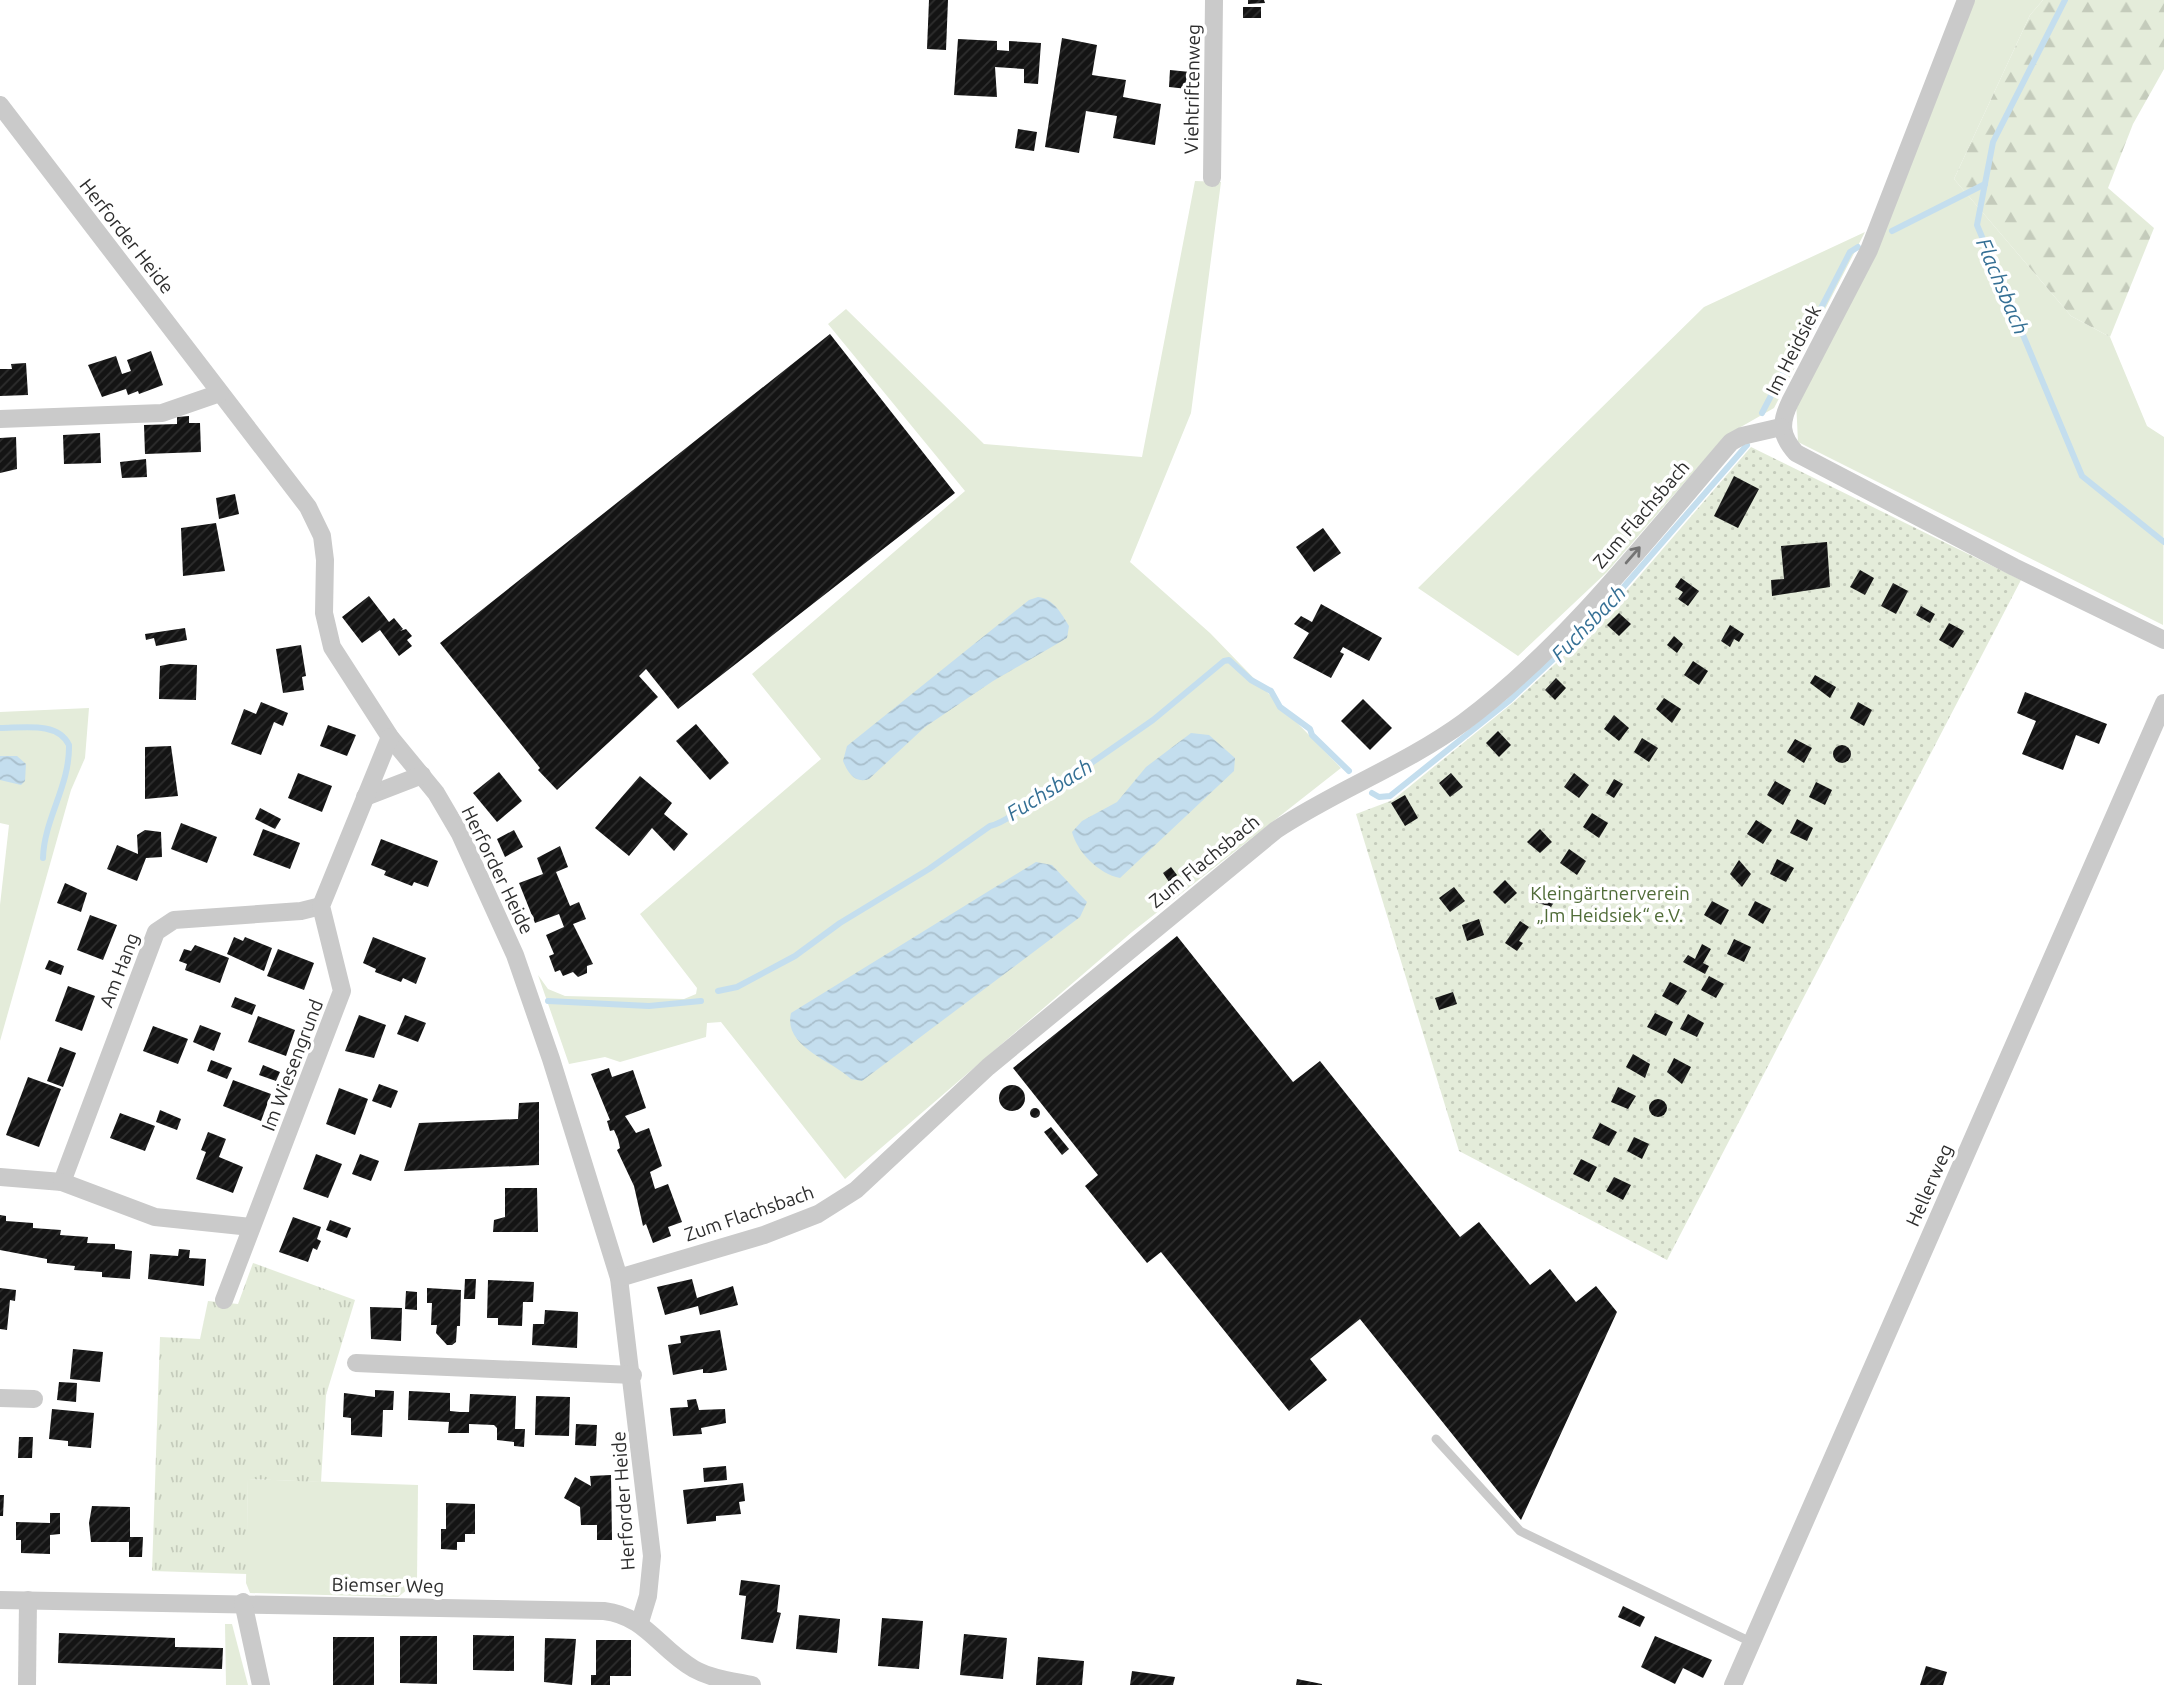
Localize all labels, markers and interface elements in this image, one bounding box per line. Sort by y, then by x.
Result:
street label: Viehtriftenweg [1180,24,1204,154]
street label: Herforder Heide [75,174,179,298]
water label: Flachsbach [1972,234,2034,338]
street label: Im Heidsiek [1761,301,1825,399]
street label: Zum Flachsbach [1588,456,1694,572]
one-way arrow [1625,547,1641,565]
water label: Fuchsbach [1546,580,1630,666]
water label: Fuchsbach [1002,753,1096,825]
street label: Herforder Heide [458,802,538,938]
street label: Zum Flachsbach [1144,810,1264,912]
park label: Kleingärtnerverein „Im Heidsiek“ e.V. [1530,882,1690,926]
street label: Am Hang [95,930,143,1010]
street label: Im Wiesengrund [257,996,327,1134]
street label: Hellerweg [1901,1140,1957,1230]
street label: Zum Flachsbach [681,1181,817,1245]
street label: Herforder Heide [607,1431,639,1571]
street label: Biemser Weg [332,1573,444,1597]

